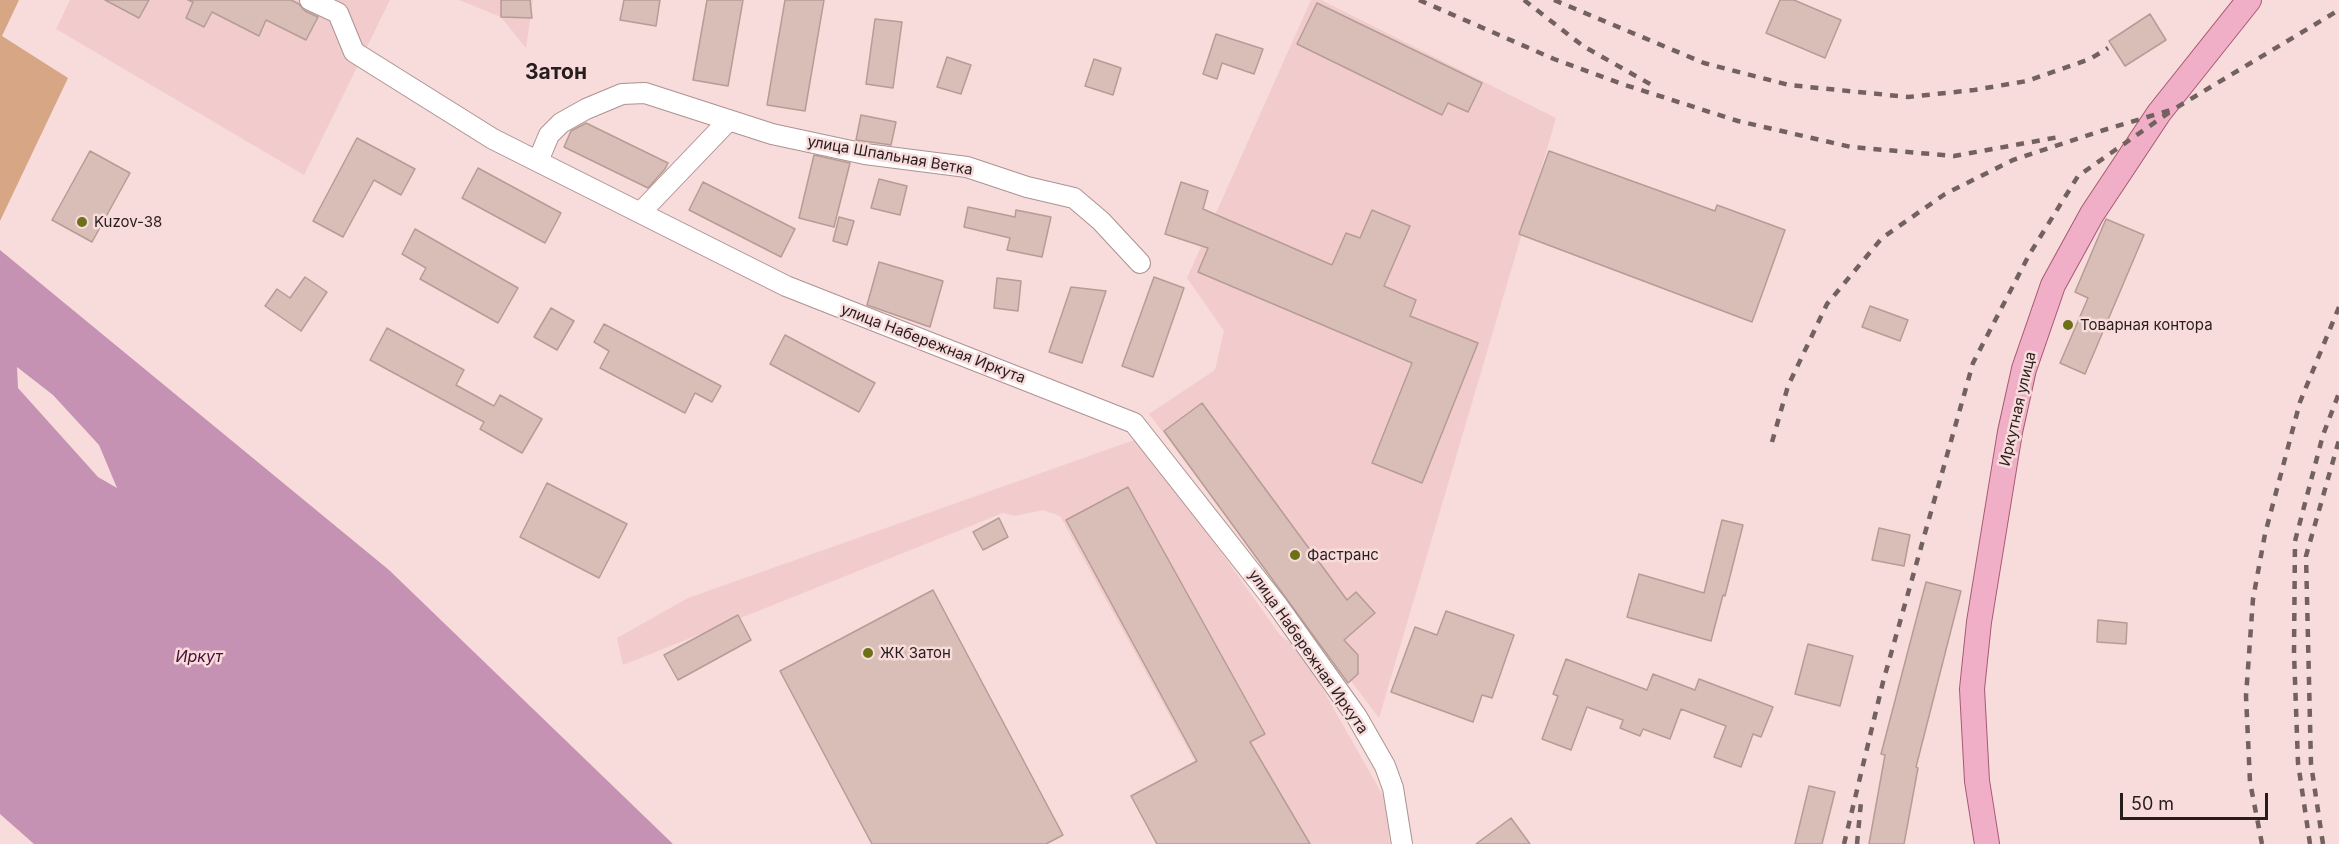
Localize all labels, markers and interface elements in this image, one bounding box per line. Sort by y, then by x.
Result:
district label: Затон [525,60,587,86]
street label: улица Шпальная Ветка [806,133,974,179]
place label: Kuzov-38 [94,213,162,231]
marker: Kuzov-38 [75,215,89,229]
street label: улица Набережная Иркута [838,300,1028,388]
place label: Товарная контора [2080,316,2213,334]
marker: Товарная контора [2061,318,2075,332]
street label: Иркутная улица [1996,350,2040,468]
place label: Фастранс [1307,546,1379,564]
marker: Фастранс [1288,548,1302,562]
street label: улица Набережная Иркута [1244,566,1372,738]
place label: ЖК Затон [880,644,951,662]
marker: ЖК Затон [861,646,875,660]
water label: Иркут [175,647,223,667]
scale bar [2123,781,2272,819]
text: 50 m [2131,793,2174,814]

